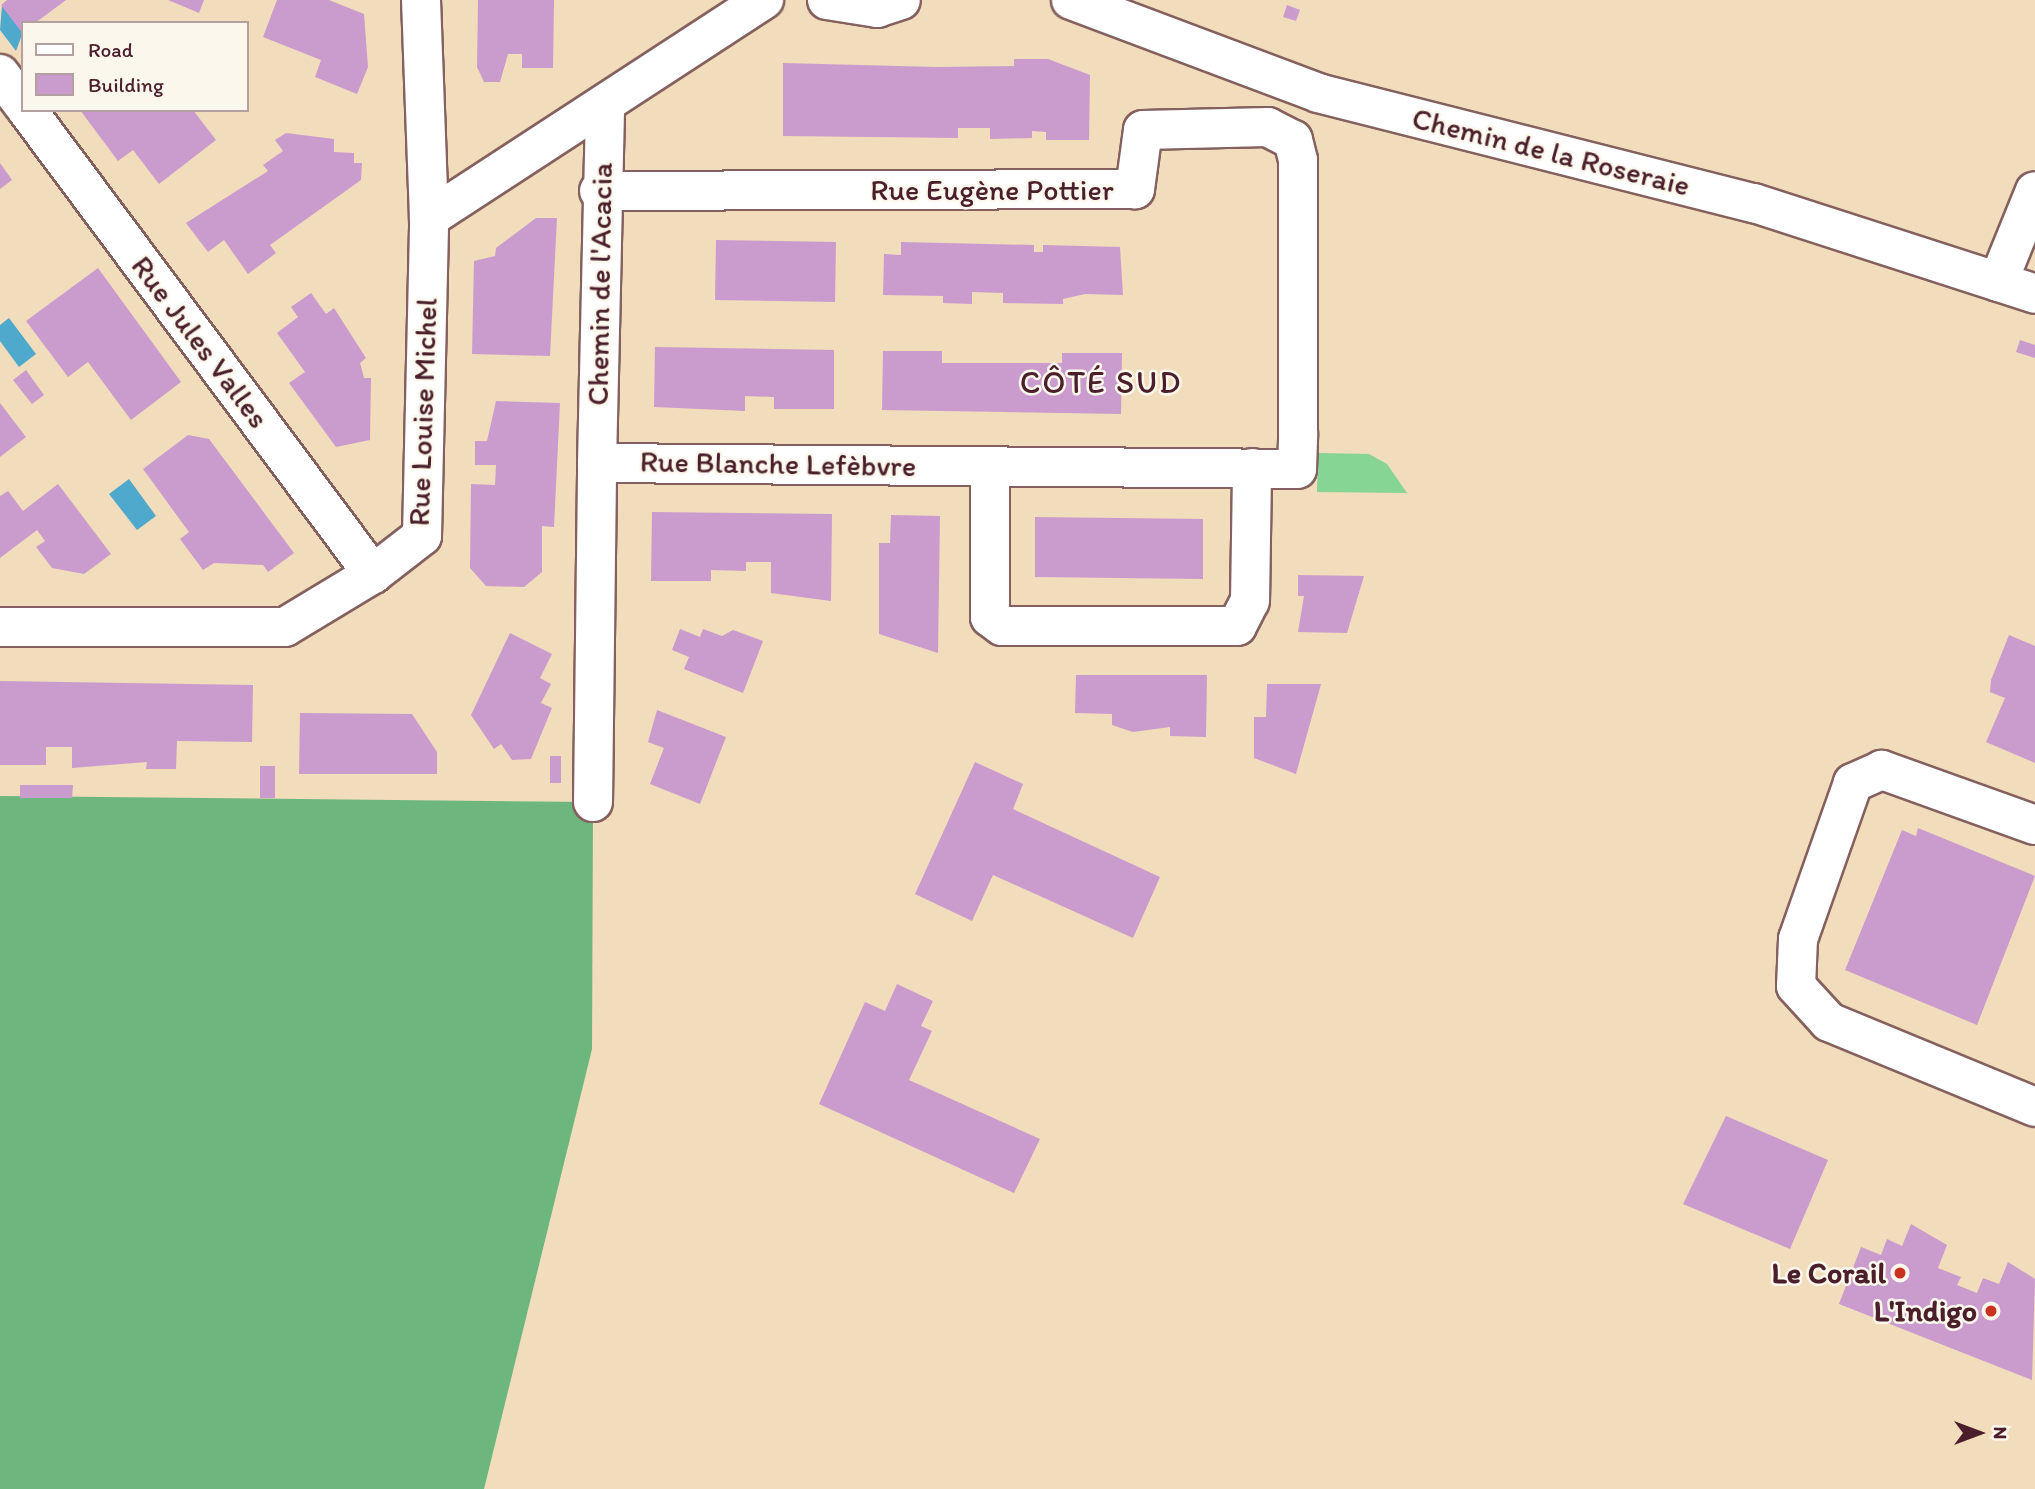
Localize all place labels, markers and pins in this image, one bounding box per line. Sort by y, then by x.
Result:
place label: Le Corail [1772,1255,1886,1291]
marker: Le Corail [1892,1265,1908,1281]
place label: L'Indigo [1874,1293,1977,1329]
marker: L'Indigo [1983,1303,1999,1319]

